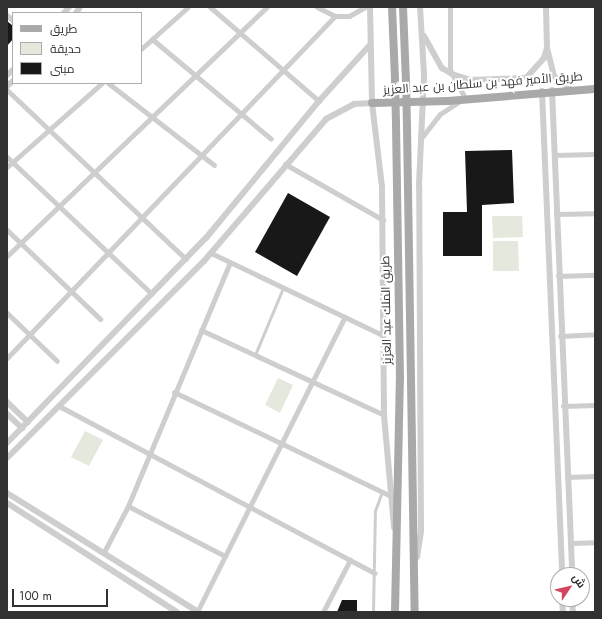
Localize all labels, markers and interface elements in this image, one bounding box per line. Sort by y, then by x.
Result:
legend [12,12,142,84]
text: طريق [50,20,77,38]
text: حديقة [50,40,81,58]
text: مبنى [50,60,75,78]
street label: طريق الأمير فهد بن سلطان بن عبد العزيز [383,70,583,98]
street label: طريق الملك عبد العزيز [379,255,395,365]
north arrow [550,567,590,607]
text: ش [568,570,590,591]
scale bar [14,581,110,607]
text: 100 m [19,587,52,605]

